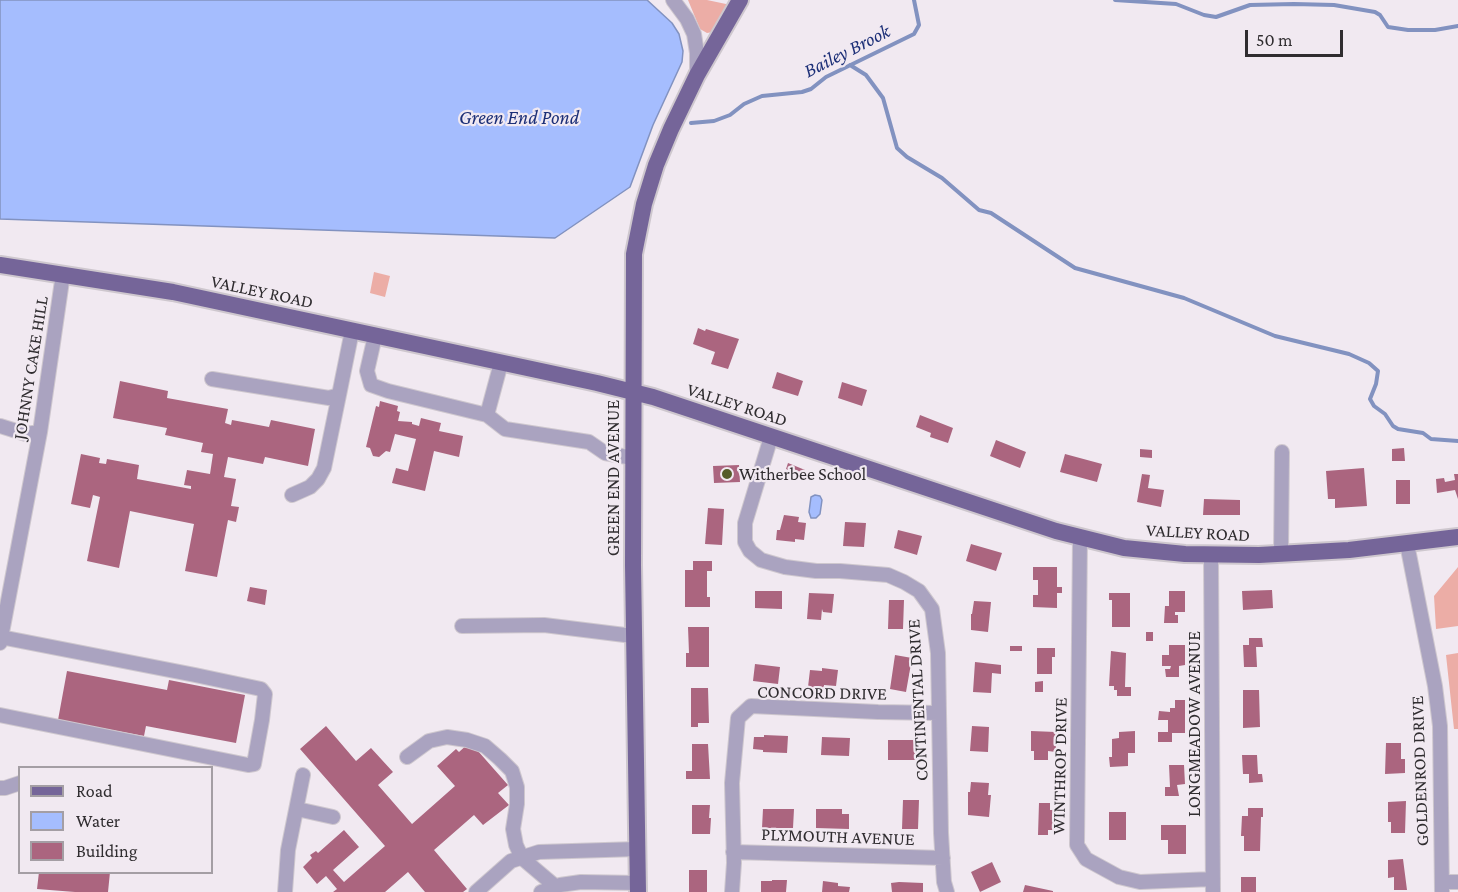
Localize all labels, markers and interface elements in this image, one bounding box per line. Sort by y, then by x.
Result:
scale bar [1248,18,1346,56]
water label: Bailey Brook [800,19,894,83]
text: 50 m [1256,30,1293,50]
water label: Green End Pond [459,106,579,130]
street label: VALLEY ROAD [209,271,315,313]
street label: JOHNNY CAKE HILL [9,295,53,441]
street label: VALLEY ROAD [684,379,790,431]
street label: GREEN END AVENUE [602,400,624,556]
place label: Witherbee School [739,463,866,485]
marker: Witherbee School [720,467,734,481]
street label: VALLEY ROAD [1145,519,1251,547]
street label: CONTINENTAL DRIVE [903,618,933,782]
street label: LONGMEADOW AVENUE [1183,631,1205,817]
street label: CONCORD DRIVE [757,681,887,705]
street label: GOLDENROD DRIVE [1407,695,1433,847]
street label: WINTHROP DRIVE [1048,697,1072,835]
legend [18,766,213,874]
text: Road [76,781,113,801]
text: Water [76,811,120,831]
street label: PLYMOUTH AVENUE [761,824,915,850]
text: Building [76,841,137,861]

